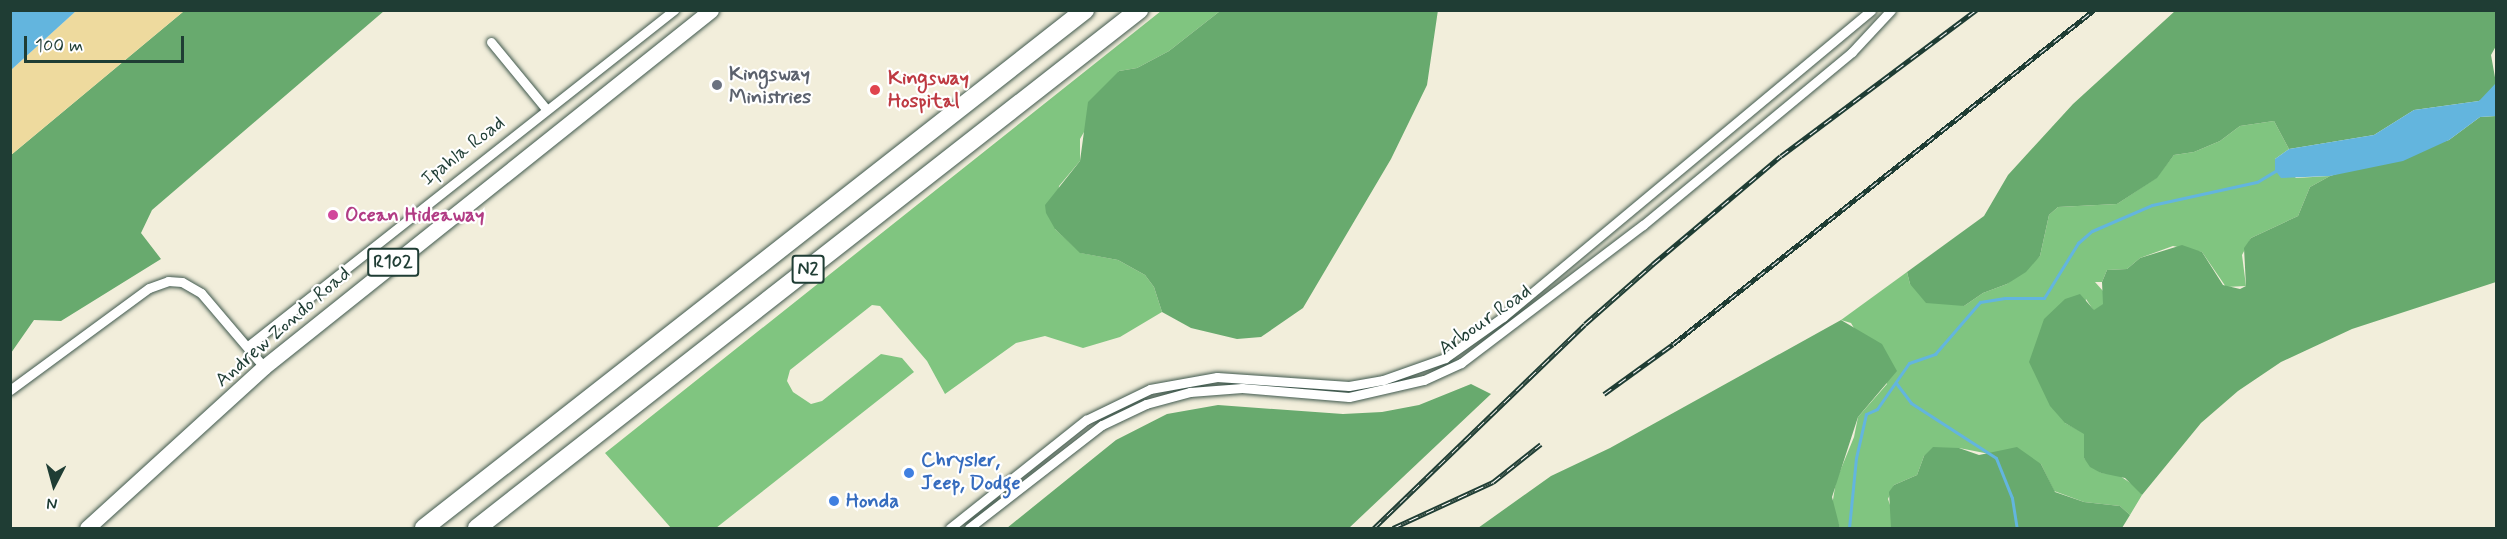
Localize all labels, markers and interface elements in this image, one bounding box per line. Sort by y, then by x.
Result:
scale bar [27,24,188,62]
text: 100 m [35,34,83,58]
place label: Kingsway Ministries [729,62,811,109]
place label: Kingsway Hospital [888,66,969,113]
marker: Kingsway Ministries [710,78,724,92]
marker: Kingsway Hospital [866,81,884,99]
street label: Ipahla Road [416,111,510,191]
place label: Ocean Hideaway [345,203,488,227]
marker: Ocean Hideaway [326,208,340,222]
road number: R102 [366,247,420,277]
road number: N2 [792,254,824,284]
street label: Andrew Zondo Road [211,262,355,392]
street label: Arbour Road [1434,279,1536,361]
place label: Chrysler, Jeep, Dodge [921,449,1022,496]
north arrow [24,455,84,515]
marker: Chrysler, Jeep, Dodge [902,466,916,480]
place label: Honda [846,489,899,513]
text: N [46,492,58,514]
marker: Honda [827,494,841,508]

